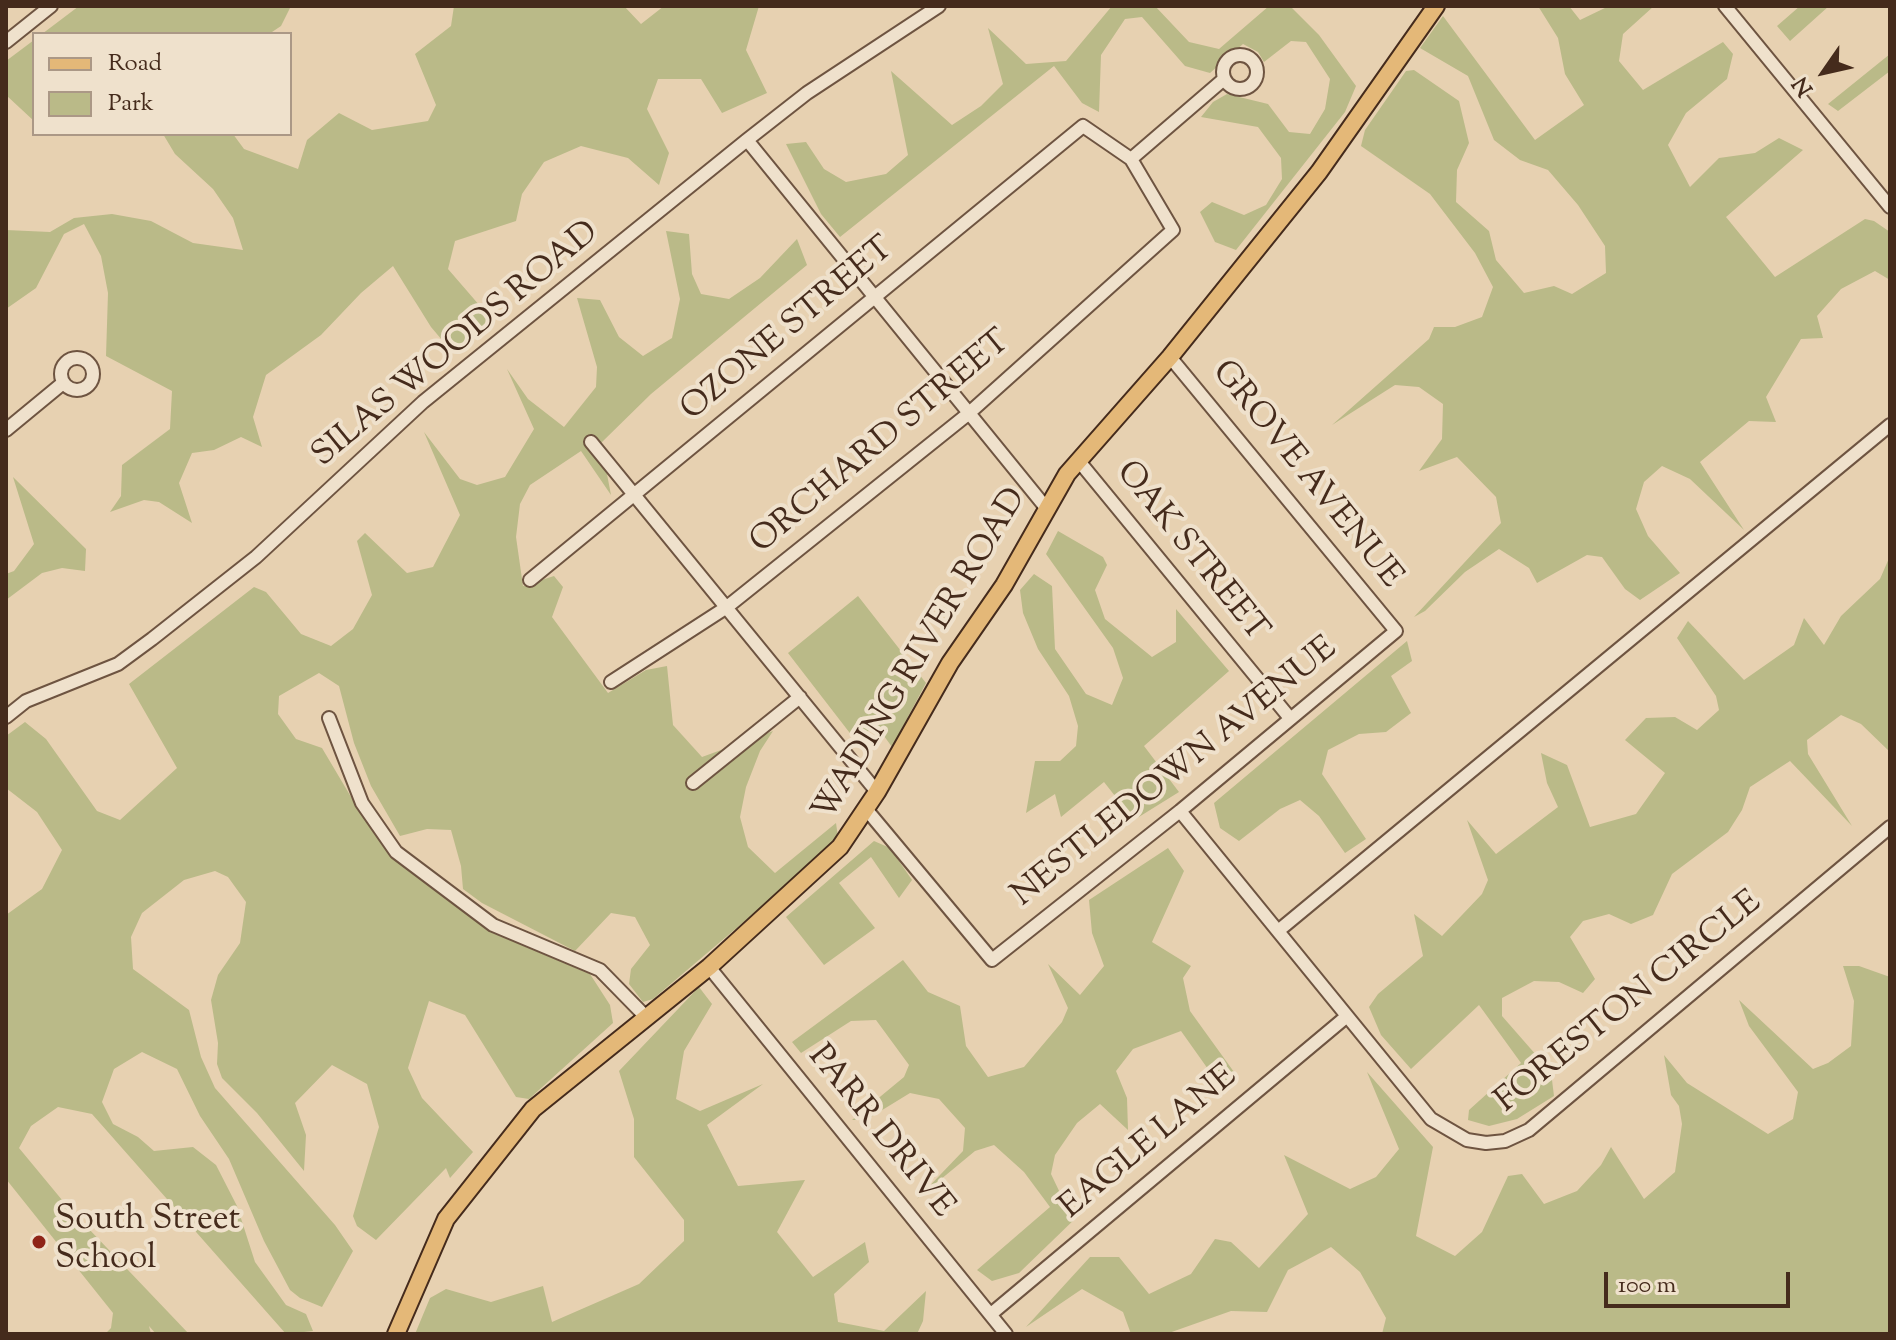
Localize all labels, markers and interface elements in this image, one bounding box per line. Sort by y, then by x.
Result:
legend [32,32,292,136]
north arrow [1784,32,1864,112]
text: Road [108,47,162,81]
text: N [1786,69,1822,102]
text: Park [108,87,154,121]
street label: SILAS WOODS ROAD [306,214,608,478]
street label: OZONE STREET [674,230,904,432]
street label: ORCHARD STREET [744,323,1020,565]
street label: GROVE AVENUE [1201,354,1409,598]
street label: OAK STREET [1105,455,1275,651]
street label: WADING RIVER ROAD [806,482,1038,830]
street label: NESTLEDOWN AVENUE [1005,630,1347,918]
street label: FORESTON CIRCLE [1489,884,1771,1124]
street label: PARR DRIVE [797,1038,961,1228]
street label: EAGLE LANE [1053,1058,1247,1230]
place label: South Street School [55,1202,240,1282]
marker: South Street School [30,1233,48,1251]
scale bar [1608,1256,1794,1306]
text: 100 m [1618,1269,1676,1303]

